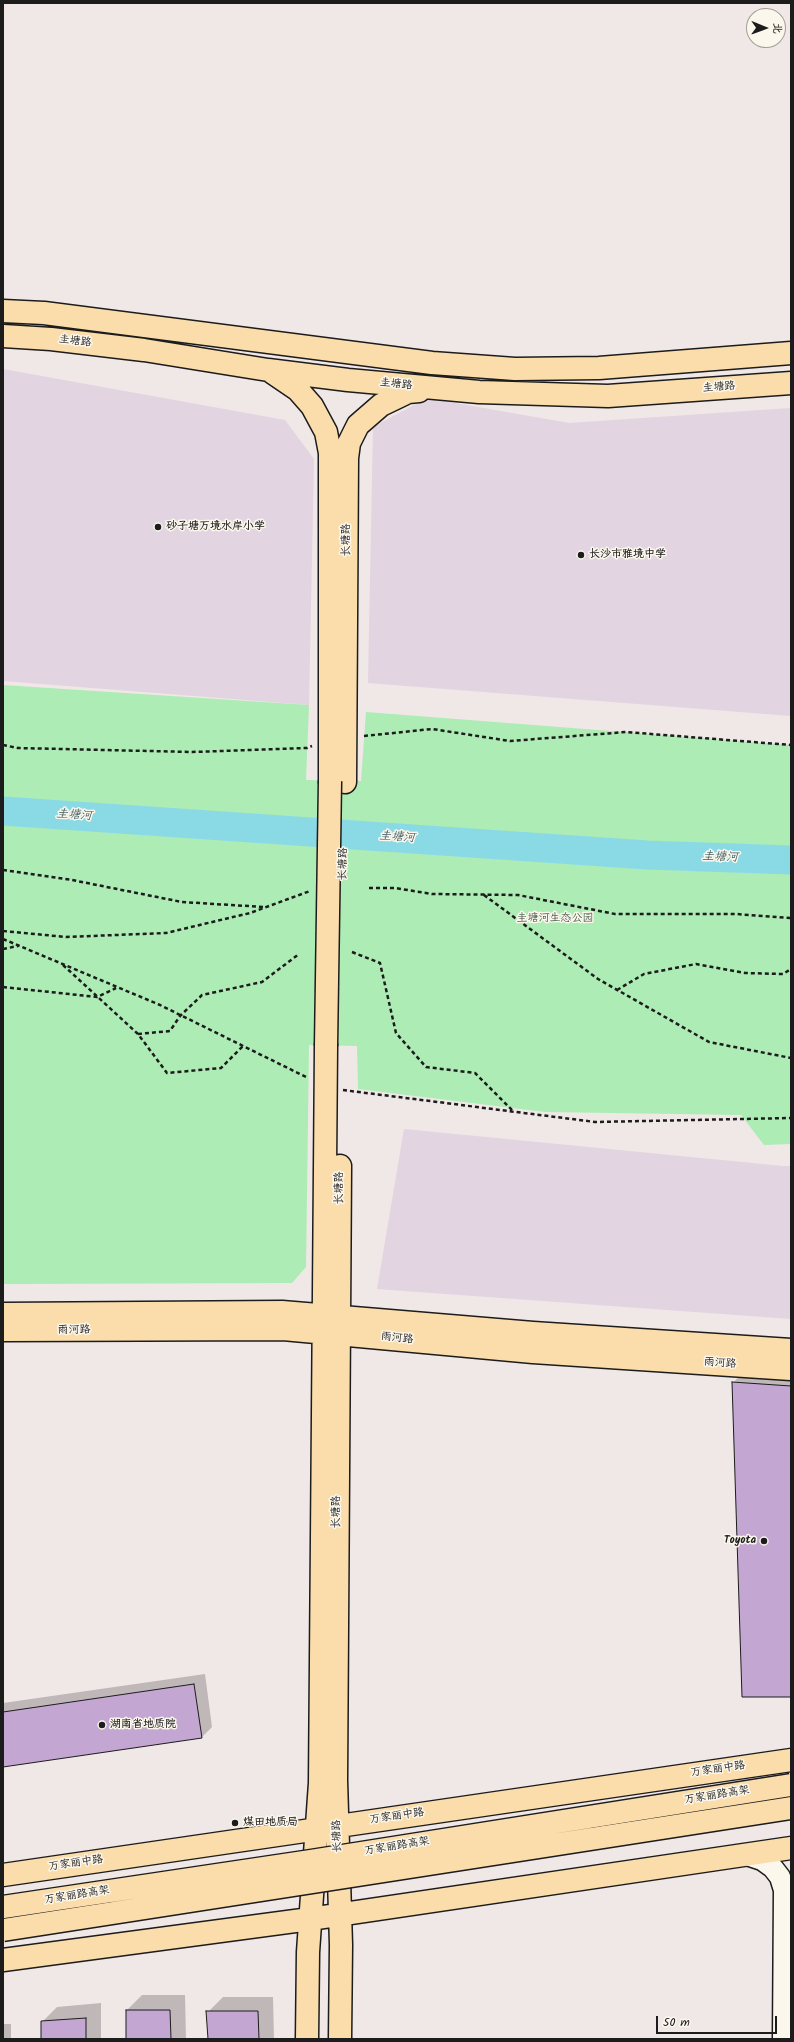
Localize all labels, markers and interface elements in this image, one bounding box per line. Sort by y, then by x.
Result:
north arrow [746,8,786,48]
text: 北 [768,23,786,34]
street label: 圭塘路 [58,333,92,351]
street label: 圭塘路 [379,377,413,393]
street label: 圭塘路 [702,380,736,396]
place label: 砂子塘万境水岸小学 [166,520,265,534]
marker: 砂子塘万境水岸小学 [153,522,163,532]
street label: 长塘路 [340,524,354,556]
place label: 长沙市雅境中学 [589,548,666,562]
marker: 长沙市雅境中学 [576,550,586,560]
water label: 圭塘河 [56,808,92,824]
water label: 圭塘河 [379,830,415,846]
street label: 长塘路 [337,847,351,881]
water label: 圭塘河 [702,850,738,866]
park label: 圭塘河生态公园 [517,912,593,926]
street label: 长塘路 [333,1172,347,1204]
street label: 雨河路 [57,1324,91,1338]
street label: 雨河路 [380,1331,414,1347]
street label: 雨河路 [703,1356,737,1372]
street label: 长塘路 [330,1496,344,1528]
place label: Toyota [724,1534,756,1548]
marker: Toyota [759,1536,769,1546]
place label: 湖南省地质院 [110,1718,176,1732]
marker: 湖南省地质院 [97,1720,107,1730]
street label: 万家丽中路 [690,1760,746,1780]
street label: 万家丽路高架 [683,1784,751,1808]
street label: 万家丽中路 [369,1807,425,1827]
place label: 煤田地质局 [243,1816,298,1830]
marker: 煤田地质局 [230,1818,240,1828]
street label: 长塘路 [331,1819,345,1853]
street label: 万家丽路高架 [363,1835,431,1859]
street label: 万家丽中路 [48,1854,104,1874]
street label: 万家丽路高架 [43,1884,111,1908]
scale bar [658,2008,779,2034]
text: 50 m [663,2013,690,2032]

